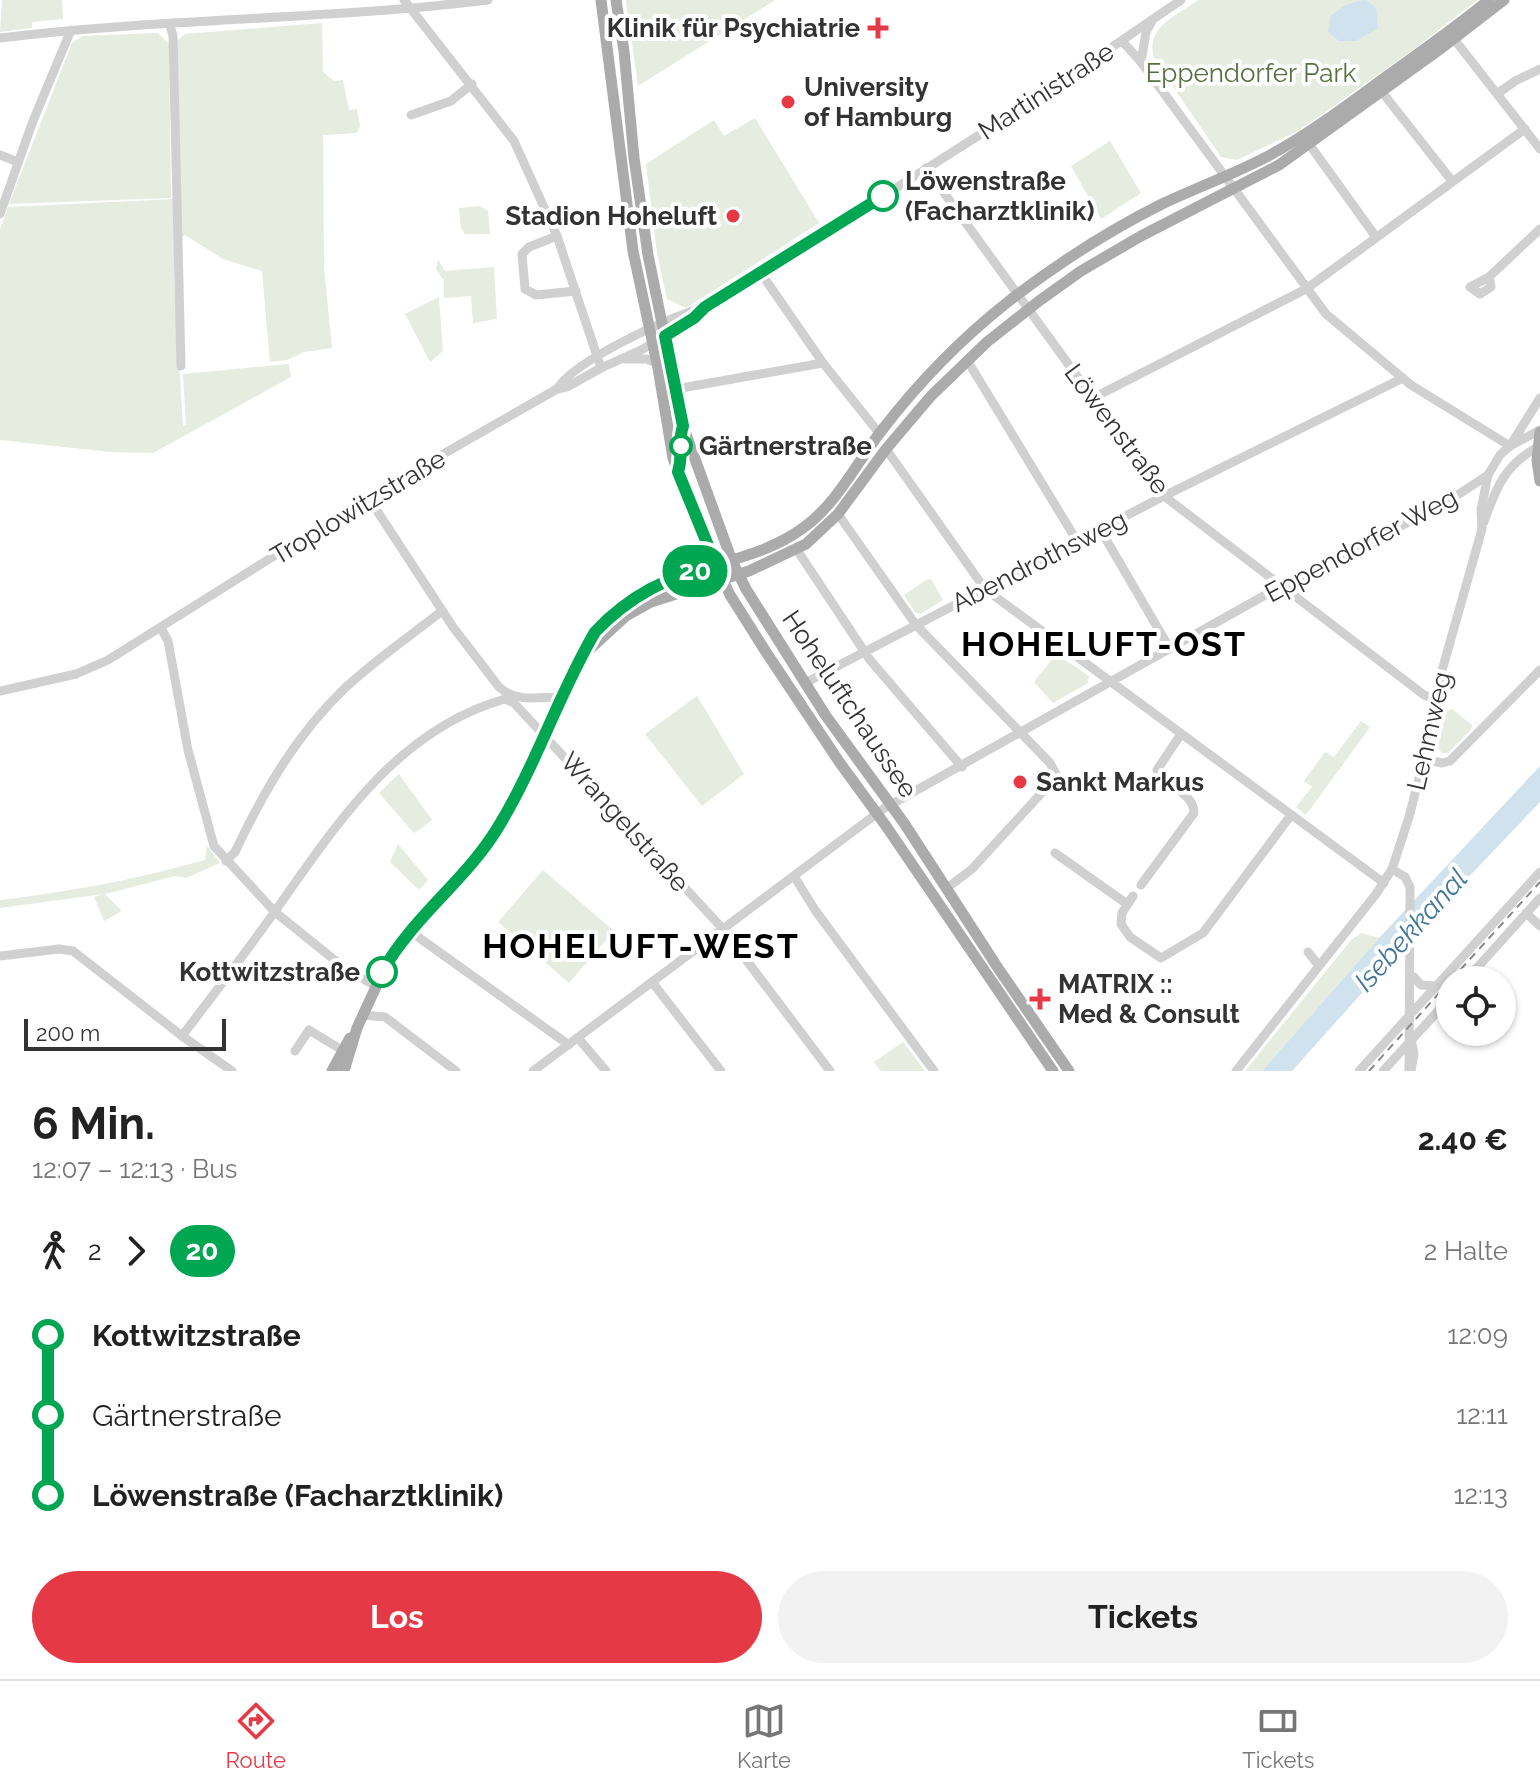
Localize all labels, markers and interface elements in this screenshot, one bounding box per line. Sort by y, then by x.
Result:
place label: Klinik für Psychiatrie [607,13,860,43]
marker: Klinik für Psychiatrie [867,17,889,39]
street label: Martinistraße [973,36,1119,146]
park label: Eppendorfer Park [1146,58,1357,88]
place label: University of Hamburg [804,72,952,132]
marker: University of Hamburg [779,93,797,111]
place label: Löwenstraße (Facharztklinik) [905,166,1094,226]
marker: Löwenstraße (Facharztklinik) [868,181,898,211]
place label: Stadion Hoheluft [505,201,717,231]
marker: Stadion Hoheluft [724,207,742,225]
street label: Löwenstraße [1058,358,1176,500]
place label: Gärtnerstraße [699,431,872,461]
marker: Gärtnerstraße [670,435,692,457]
street label: Troplowitzstraße [265,443,451,571]
street label: Eppendorfer Weg [1260,482,1462,608]
street label: Abendrothsweg [946,504,1132,618]
line badge: 20 [659,545,731,597]
text: 20 [679,554,711,587]
street label: Hoheluftchaussee [776,605,924,803]
district label: HOHELUFT-OST [961,624,1247,664]
street label: Lehmweg [1401,669,1457,793]
street label: Wrangelstraße [555,746,695,898]
place label: Sankt Markus [1036,767,1204,797]
marker: Sankt Markus [1011,773,1029,791]
water label: Isebekkanal [1348,862,1474,998]
district label: HOHELUFT-WEST [482,926,800,966]
place label: Kottwitzstraße [179,957,360,987]
marker: Kottwitzstraße [367,957,397,987]
map controls [1436,966,1516,1046]
button: locate [1436,966,1516,1046]
place label: MATRIX :: Med & Consult [1058,969,1240,1029]
marker: MATRIX :: Med & Consult [1029,988,1051,1010]
scale bar [24,1015,226,1051]
text: 200 m [36,1020,100,1046]
text: 6 Min. [32,1098,155,1149]
text: 2.40 € [1418,1122,1508,1157]
text: 12:07 – 12:13 · Bus [32,1154,237,1184]
icon: walk [32,1229,76,1273]
icon: forward [114,1229,158,1273]
text: 20 [186,1234,219,1267]
text: 2 [88,1236,102,1266]
text: 2 Halte [1424,1236,1508,1266]
text: Kottwitzstraße [92,1318,301,1353]
text: 12:09 [1447,1320,1508,1350]
text: Gärtnerstraße [92,1398,282,1433]
text: 12:11 [1456,1400,1508,1430]
text: Löwenstraße (Facharztklinik) [92,1478,503,1513]
text: 12:13 [1453,1480,1508,1510]
button: Los [32,1571,762,1663]
button: Tickets [778,1571,1508,1663]
tab: Route [226,1699,286,1773]
tab: Karte [737,1699,791,1773]
tab: Tickets [1242,1699,1314,1773]

